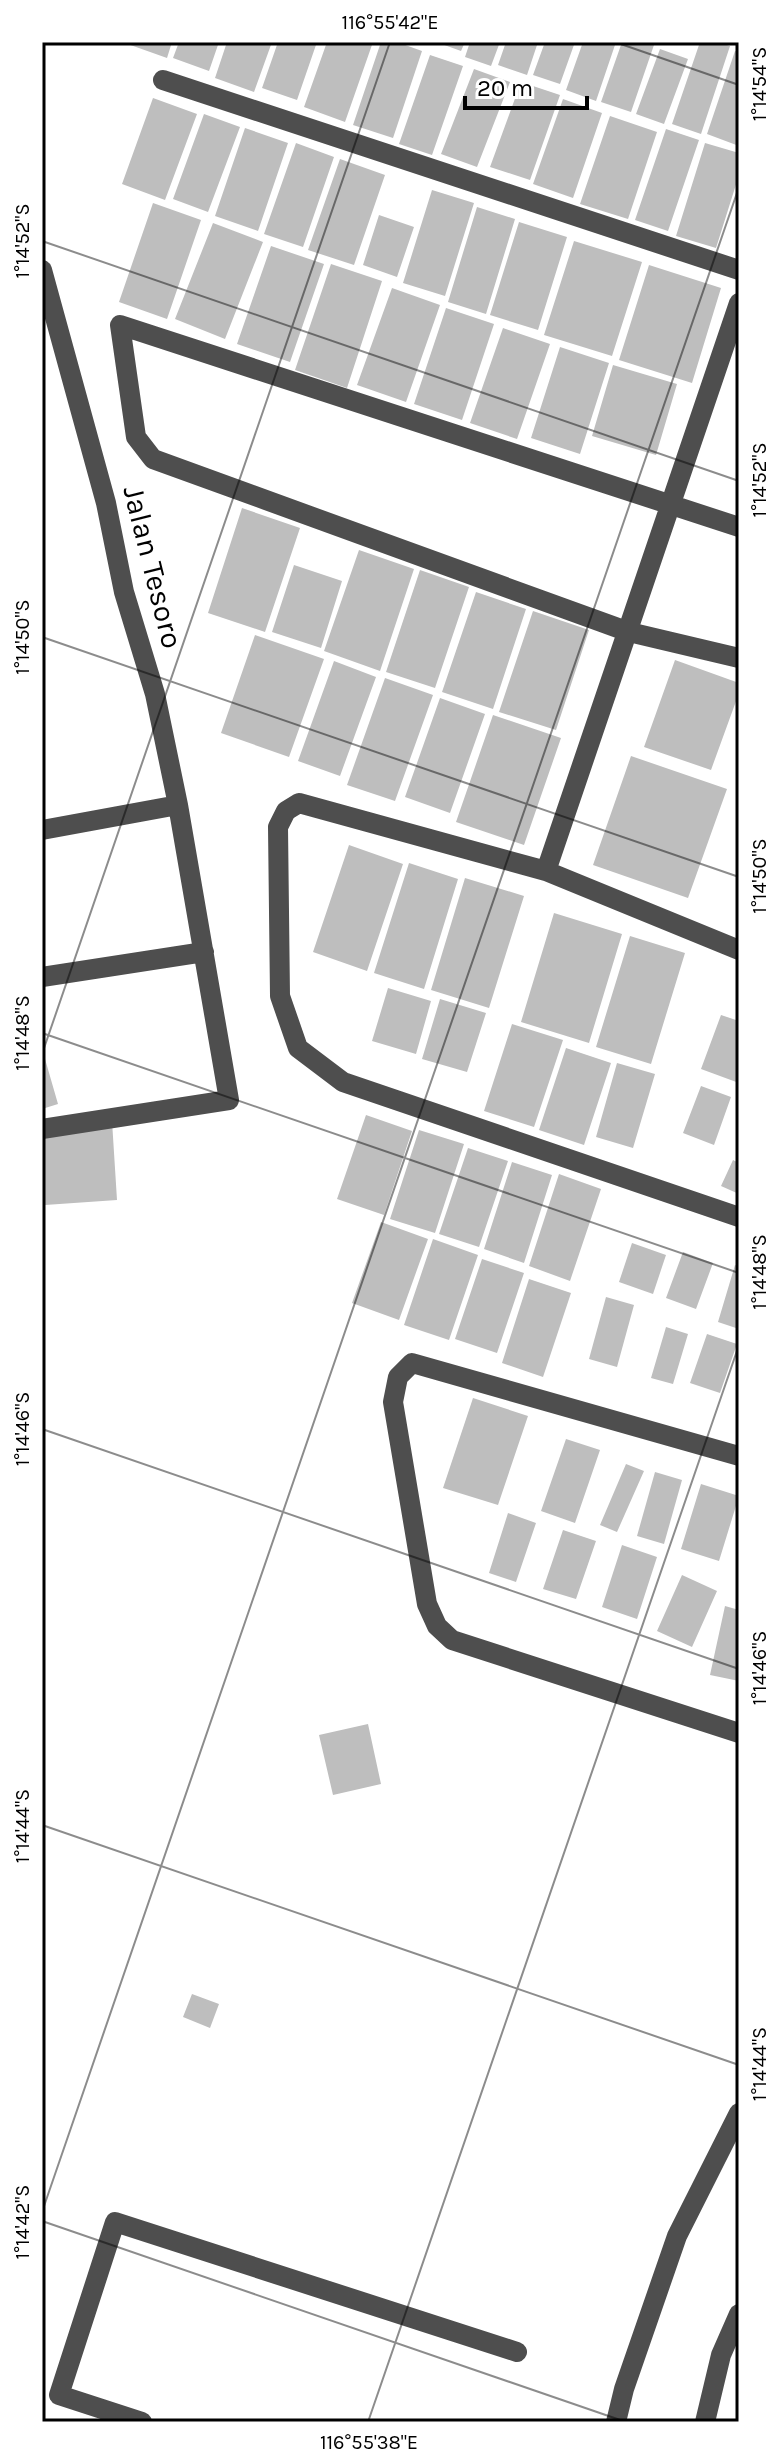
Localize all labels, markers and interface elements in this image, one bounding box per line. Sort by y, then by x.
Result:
text: 116°55'42"E [342,11,438,34]
text: 1°14'54"S [748,47,771,121]
scale bar [465,60,587,110]
text: 20 m [477,74,533,102]
text: 1°14'52"S [11,204,34,278]
text: 1°14'52"S [748,443,771,517]
street label: Jalan Tesoro [115,482,191,652]
text: 1°14'50"S [11,599,34,675]
text: 1°14'50"S [748,838,771,914]
text: 1°14'48"S [11,995,34,1071]
text: 1°14'48"S [748,1234,771,1310]
text: 1°14'46"S [11,1392,34,1466]
text: 1°14'46"S [748,1631,771,1705]
text: 1°14'44"S [11,1789,34,1863]
text: 1°14'44"S [748,2027,771,2101]
text: 1°14'42"S [11,2185,34,2259]
text: 116°55'38"E [320,2431,418,2454]

